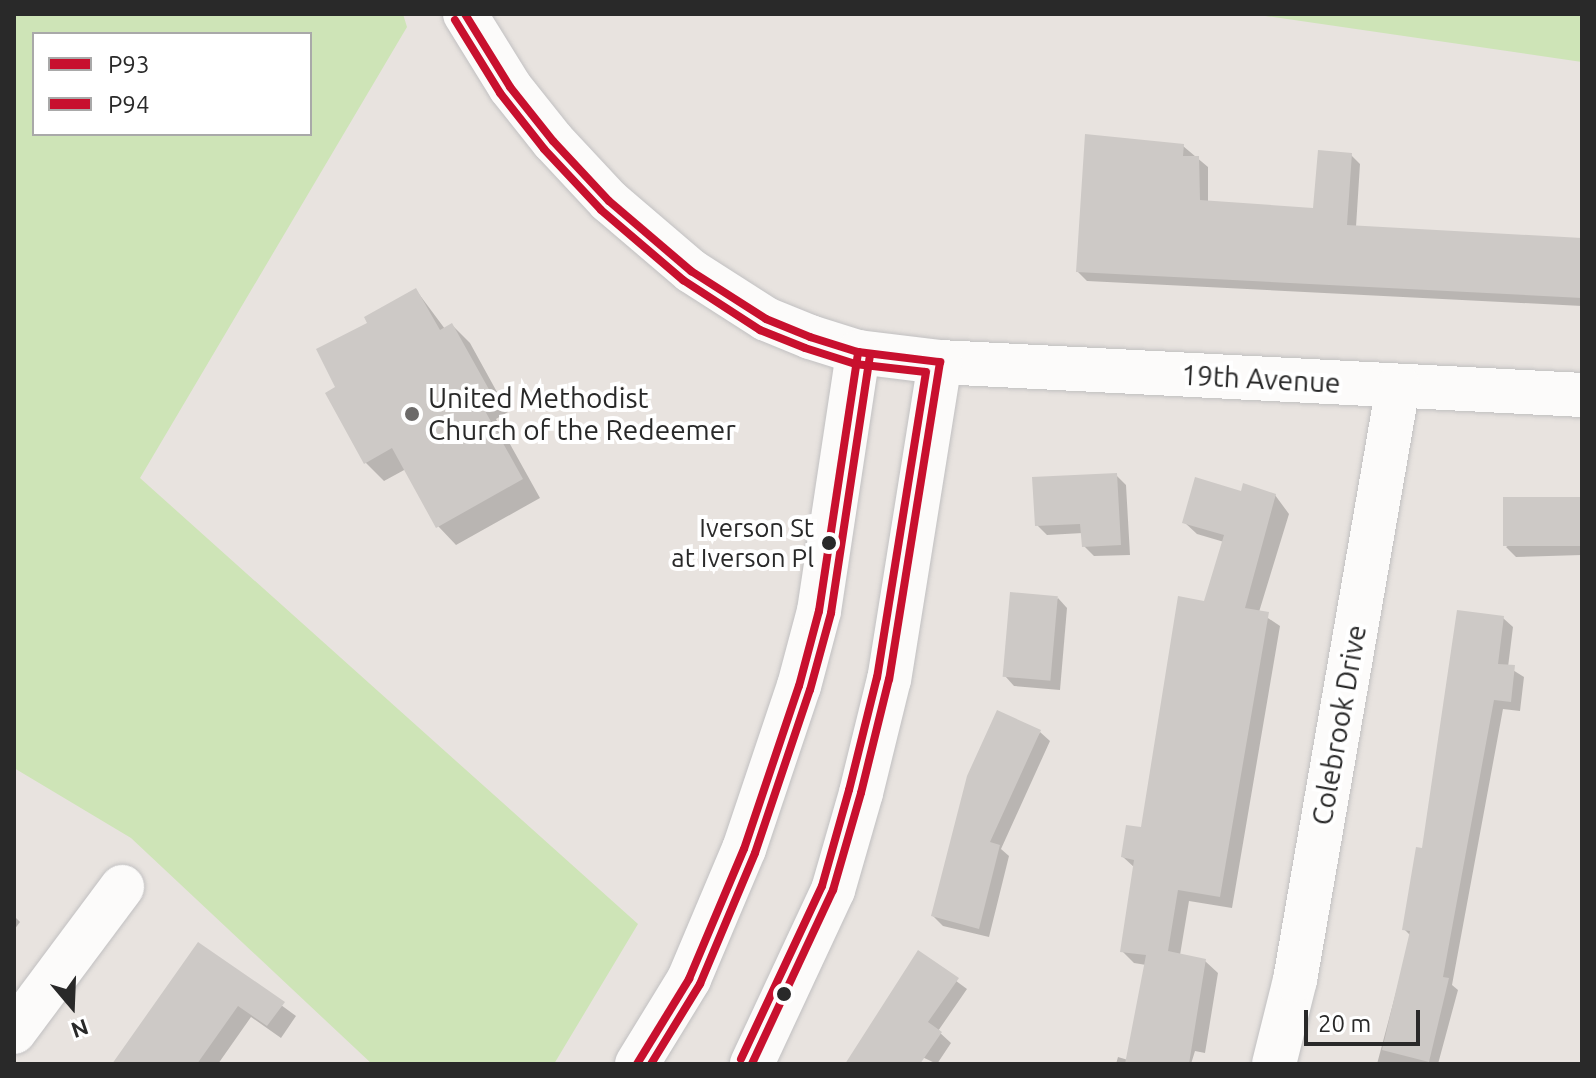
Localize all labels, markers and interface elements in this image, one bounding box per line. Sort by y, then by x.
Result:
legend [32,32,312,136]
text: P93 [108,51,149,78]
text: P94 [108,91,149,118]
street label: 19th Avenue [1181,358,1341,400]
place label: United Methodist Church of the Redeemer [428,381,736,447]
marker: United Methodist Church of the Redeemer [403,405,421,423]
place label: Iverson St at Iverson Pl [671,512,814,574]
marker: Iverson St at Iverson Pl [821,535,837,551]
street label: Colebrook Drive [1305,622,1373,828]
north arrow [32,966,112,1046]
unlabelled marker [776,986,792,1002]
scale bar [1308,994,1424,1044]
text: 20 m [1318,1010,1371,1037]
text: N [68,1015,92,1044]

